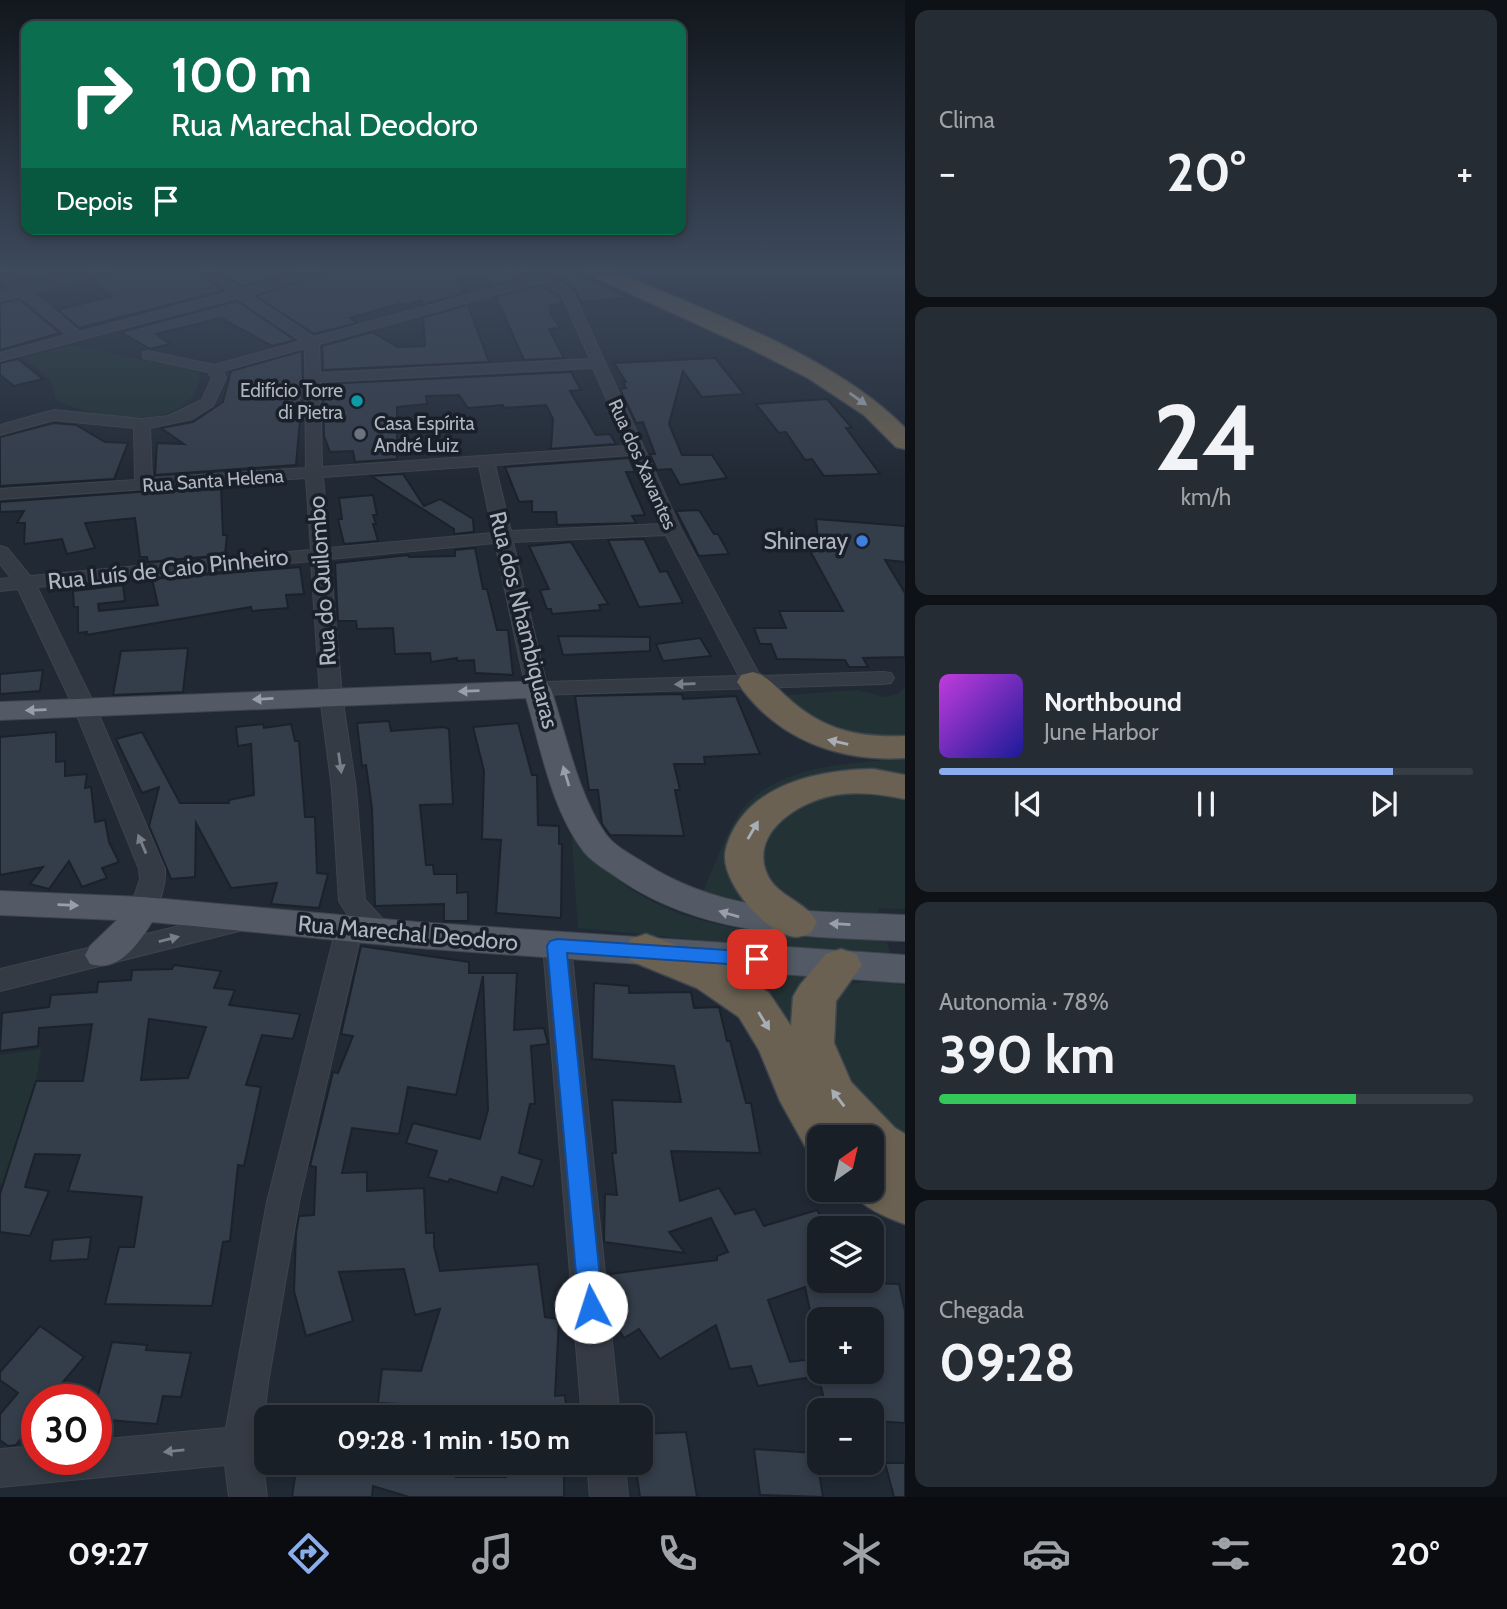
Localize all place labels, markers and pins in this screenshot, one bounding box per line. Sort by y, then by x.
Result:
place label: Edifício Torre di Pietra [240,379,343,424]
marker: Edifício Torre di Pietra [349,393,365,409]
place label: Casa Espírita André Luiz [374,412,475,457]
marker: Casa Espírita André Luiz [352,426,368,442]
place label: Shineray [763,527,848,555]
marker: Shineray [854,533,870,549]
pin [727,929,787,989]

